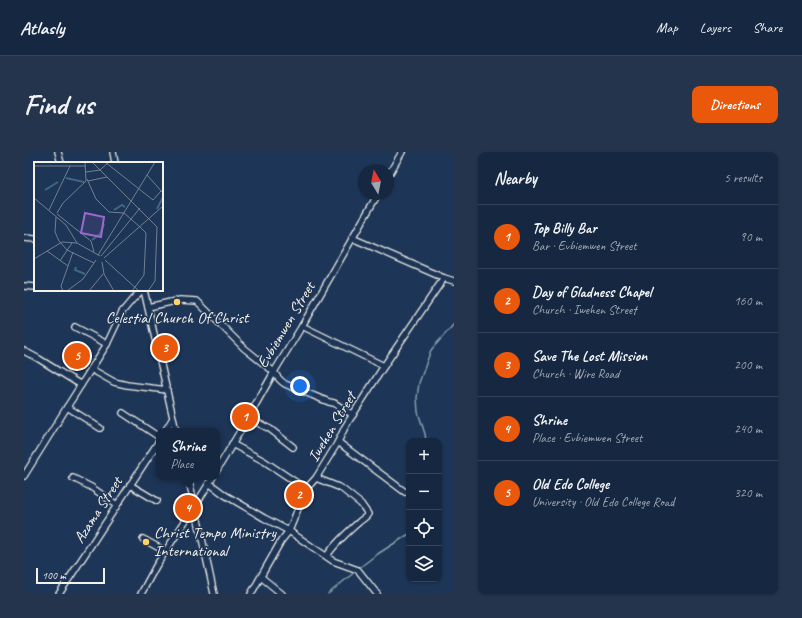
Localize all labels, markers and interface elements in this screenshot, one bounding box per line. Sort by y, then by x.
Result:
text: Atlasly [20,16,64,40]
text: Map [656,19,678,36]
text: Layers [700,19,731,36]
text: Share [753,19,782,36]
button: Directions [692,86,778,123]
text: Find us [24,87,94,122]
inset map [34,162,163,291]
north arrow [358,164,394,200]
text: Nearby [494,168,537,189]
text: 5 results [724,170,762,186]
text: Top Billy Bar [532,219,597,238]
text: 1 [504,229,510,245]
text: 90 m [740,229,762,245]
text: Bar · Evbiemwen Street [532,238,636,254]
street label: Evbiemwen Street [253,277,320,372]
text: Day of Gladness Chapel [532,283,652,302]
text: 2 [504,293,510,309]
text: 160 m [734,293,762,309]
marker: Celestial Church Of Christ [172,297,182,307]
text: Church · Iwehen Street [532,302,637,318]
place label: Celestial Church Of Christ [106,308,250,328]
pin: 3 [152,333,178,363]
pin: 5 [64,341,90,371]
text: Save The Lost Mission [532,347,647,366]
text: 3 [504,357,510,373]
text: 200 m [734,357,762,373]
text: Church · Wire Road [532,366,619,382]
your location [290,376,310,396]
street label: Iwehen Street [303,386,362,466]
pin: 1 [232,402,258,432]
text: Shrine [532,411,567,430]
text: 4 [504,421,510,437]
text: 240 m [734,421,762,437]
popup [156,428,220,480]
text: Place · Evbiemwen Street [532,430,642,446]
text: Shrine [170,437,206,456]
map controls [406,438,442,582]
button: + [406,438,442,474]
text: Place [170,456,193,472]
street label: Azama Street [69,472,128,547]
button: − [406,474,442,510]
text: Old Edo College [532,475,609,494]
pin: 2 [286,480,312,510]
text: 5 [504,485,510,501]
text: 320 m [734,485,762,501]
pin: 4 [175,493,201,523]
text: University · Old Edo College Road [532,494,674,510]
button: locate [406,510,442,546]
place label: Christ Tempo Ministry International [154,523,277,561]
marker: Christ Tempo Ministry International [141,537,151,547]
button: layers [406,546,442,582]
scale bar [36,566,105,585]
text: 100 m [42,568,66,582]

